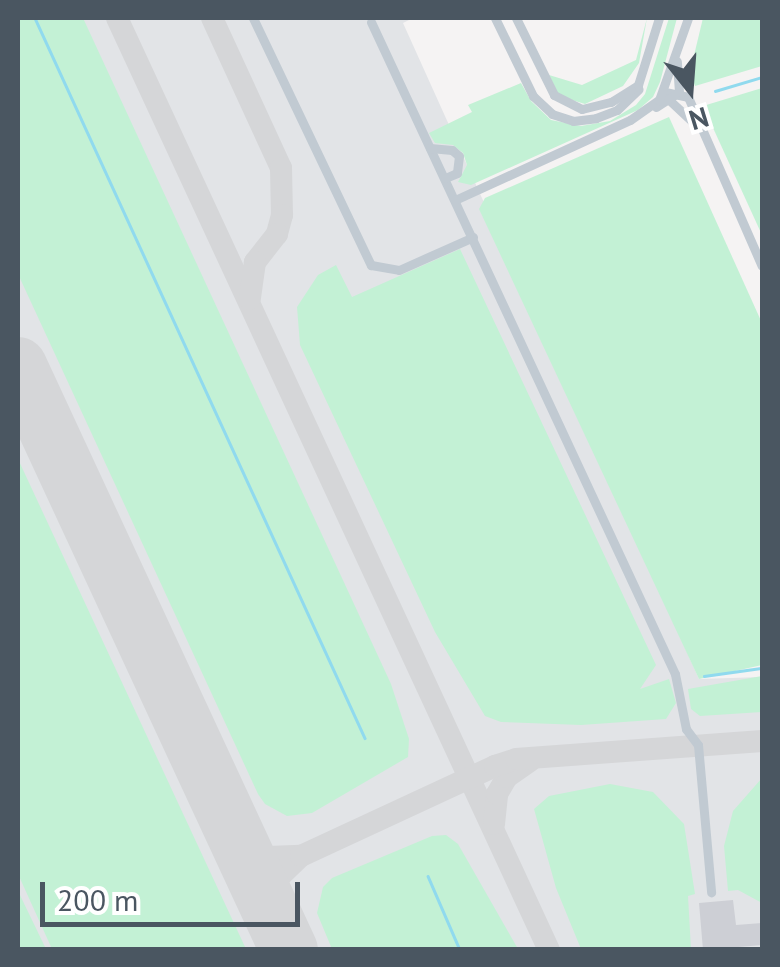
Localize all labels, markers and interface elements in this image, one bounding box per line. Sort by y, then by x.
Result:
north arrow [640,40,740,140]
text: N [685,99,713,140]
scale bar [45,862,305,924]
text: 200 m [57,880,138,919]

